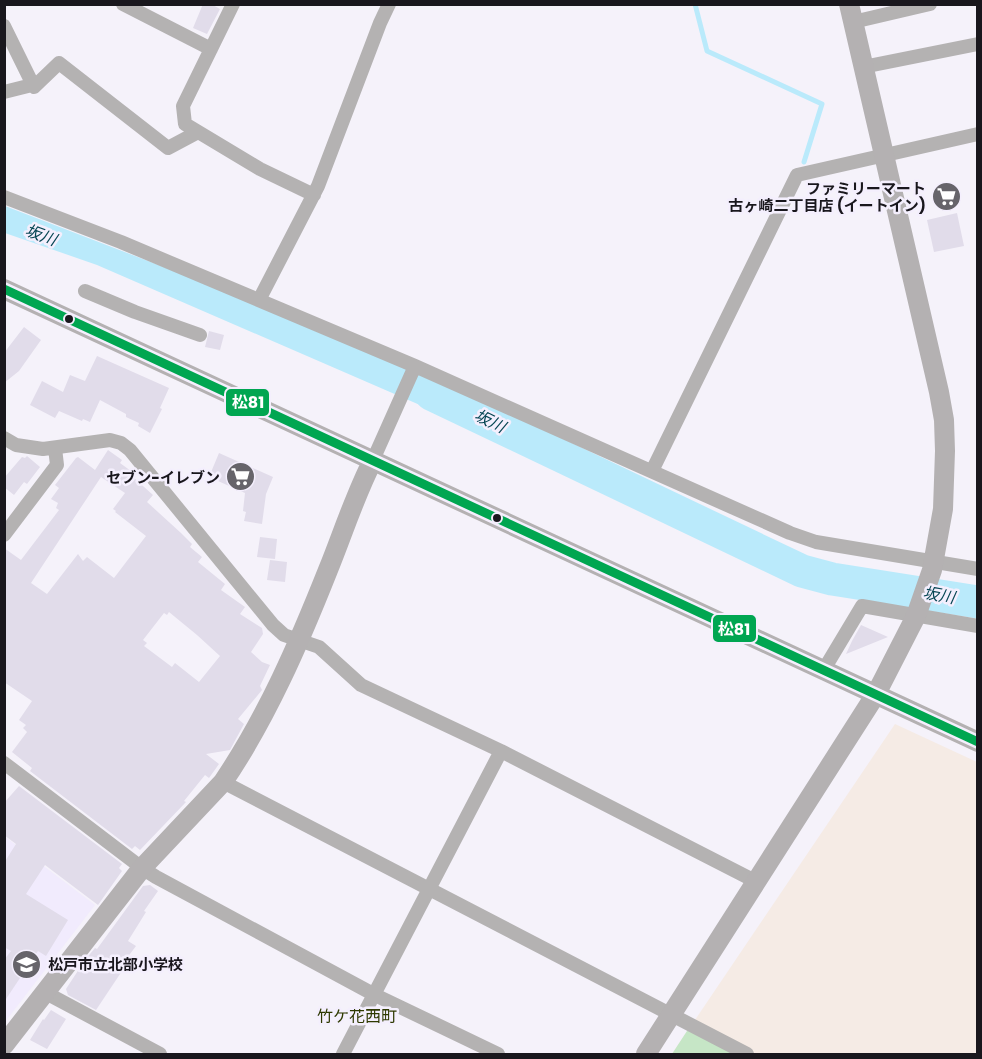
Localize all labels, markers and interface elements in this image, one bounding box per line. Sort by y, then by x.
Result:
place label: ファミリーマート 古ヶ崎二丁目店 (イートイン) [729,178,926,216]
supermarket icon: ファミリーマート 古ヶ崎二丁目店 (イートイン) [931,181,963,213]
water label: 坂川 [22,219,62,252]
unlabelled marker [63,313,75,325]
line badge: 松81 [225,388,270,417]
text: 松81 [232,391,264,414]
water label: 坂川 [471,404,511,439]
supermarket icon: セブン-イレブン [225,461,257,493]
place label: セブン-イレブン [106,467,220,488]
unlabelled marker [491,512,503,524]
water label: 坂川 [921,581,959,609]
line badge: 松81 [712,614,757,643]
text: 松81 [718,618,750,641]
school or university icon: 松戸市立北部小学校 [11,948,43,980]
place label: 松戸市立北部小学校 [48,954,183,975]
district label: 竹ケ花西町 [317,1005,397,1028]

